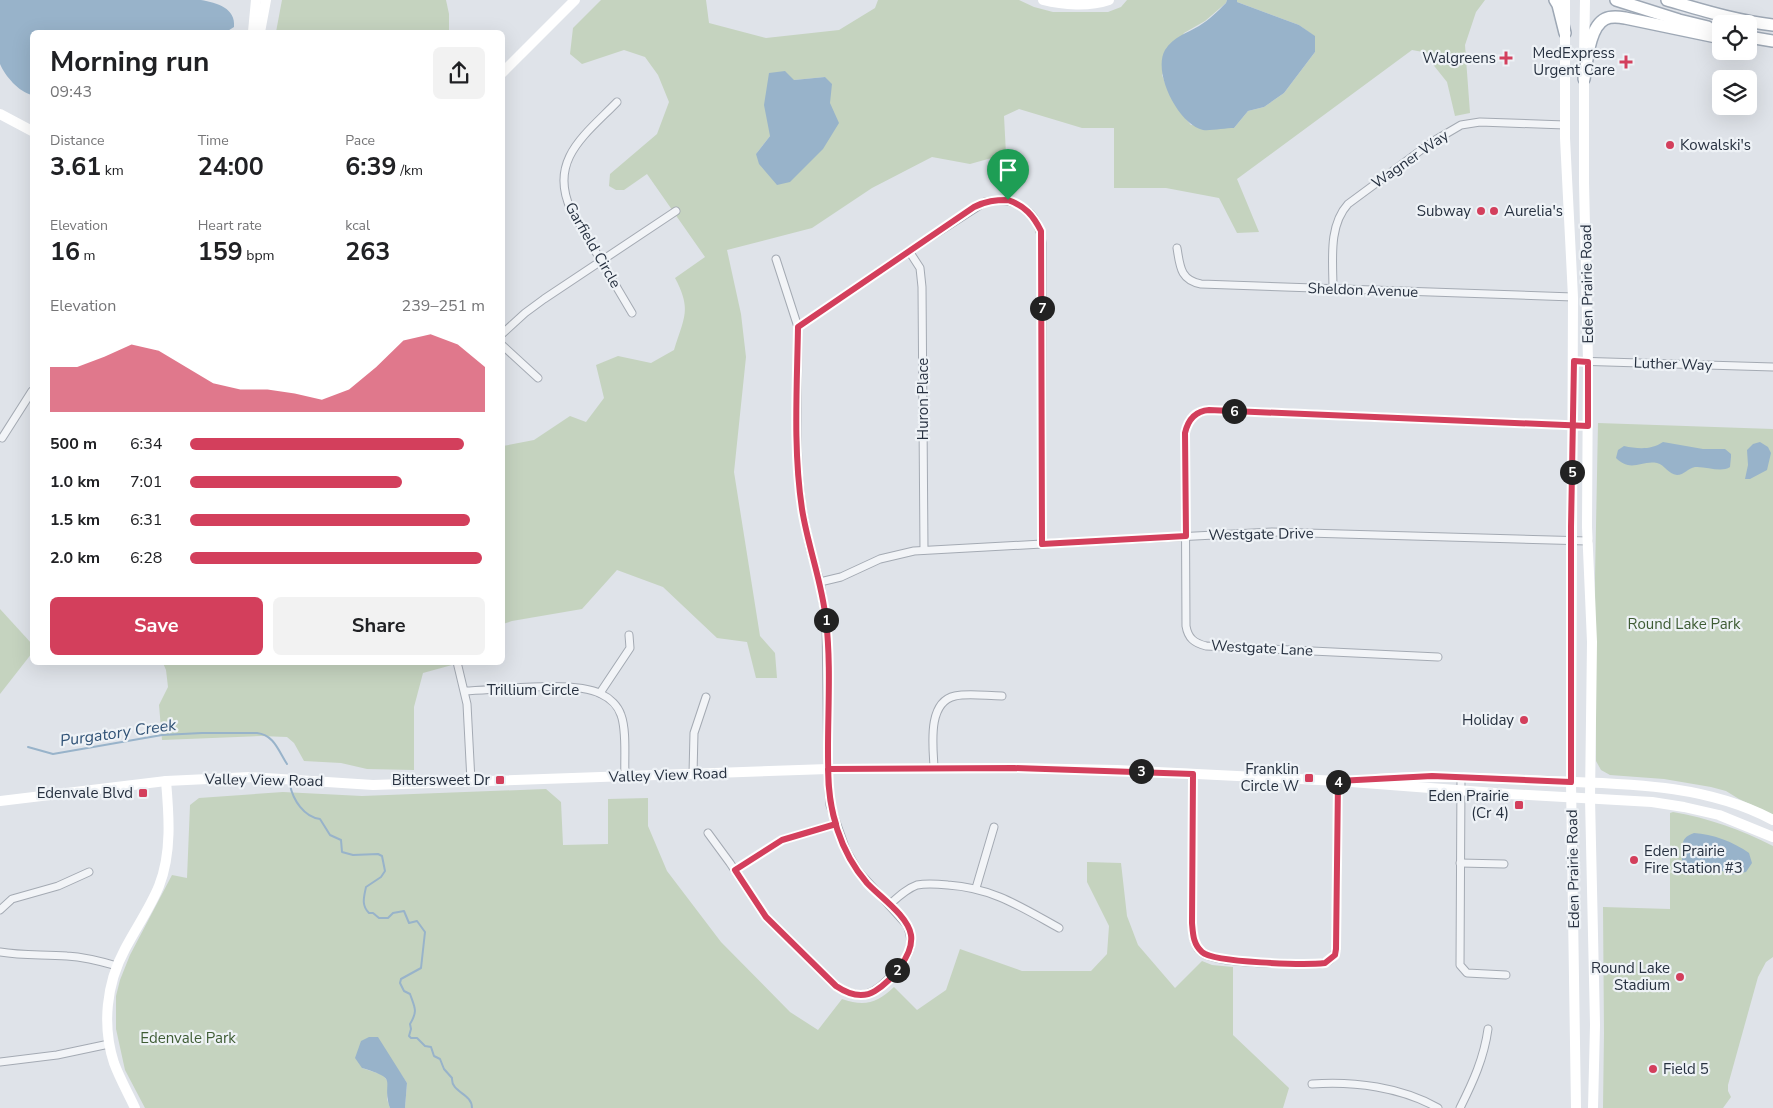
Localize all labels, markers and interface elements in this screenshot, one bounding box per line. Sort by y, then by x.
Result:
map controls [1712,15,1757,115]
button: locate [1712,15,1757,60]
text: Morning run [50,43,209,81]
place label: MedExpress Urgent Care [1532,43,1615,80]
button: share [433,47,485,99]
place label: Walgreens [1422,48,1496,68]
marker: Walgreens [1500,52,1512,64]
marker: MedExpress Urgent Care [1619,55,1633,69]
button: layers [1712,70,1757,115]
text: 09:43 [50,81,92,103]
street label: Wagner Way [1368,125,1453,193]
text: Distance [50,131,104,150]
text: Time [198,131,229,150]
text: Pace [345,131,375,150]
place label: Kowalski's [1680,135,1751,155]
marker: Kowalski's [1664,139,1676,151]
pin [987,149,1029,200]
text: 3.61 [50,150,101,184]
text: 24:00 [198,150,264,184]
text: 6:39 [345,150,397,184]
icon: arrive [994,156,1022,184]
text: km [101,161,124,180]
text: /km [397,161,423,180]
street label: Garfield Circle [560,198,626,292]
place label: Subway [1417,201,1471,221]
place label: Aurelia's [1504,201,1563,221]
marker: Subway [1475,205,1487,217]
marker: Aurelia's [1488,205,1500,217]
text: Elevation [50,216,108,235]
text: Heart rate [198,216,262,235]
text: kcal [345,216,370,235]
street label: Eden Prairie Road [1576,224,1598,344]
text: 16 [50,235,80,269]
text: 159 [198,235,243,269]
text: 263 [345,235,390,269]
text: m [80,246,96,265]
text: bpm [243,246,275,265]
street label: Sheldon Avenue [1307,278,1419,302]
text: Elevation [50,295,116,317]
text: 239–251 m [402,295,485,317]
pin: 7 [1030,296,1054,320]
text: 7 [1038,299,1047,318]
street label: Luther Way [1633,353,1713,375]
street label: Huron Place [913,358,933,440]
pin: 6 [1222,398,1246,424]
text: 6 [1230,402,1239,421]
text: 500 m [50,433,97,455]
text: 6:34 [130,433,162,455]
pin: 5 [1560,460,1584,484]
text: 5 [1568,463,1577,482]
text: 1.0 km [50,471,100,493]
text: 7:01 [130,471,162,493]
text: 1.5 km [50,509,100,531]
text: 6:31 [130,509,162,531]
street label: Westgate Drive [1208,523,1314,545]
text: 2.0 km [50,547,100,569]
text: 6:28 [130,547,162,569]
button: Save [50,597,263,655]
button: Share [273,597,485,655]
pin: 1 [814,608,838,632]
text: 1 [822,611,831,630]
park label: Round Lake Park [1628,614,1741,634]
street label: Westgate Lane [1210,635,1314,661]
street label: Trillium Circle [487,680,579,700]
place label: Holiday [1462,710,1514,730]
water label: Purgatory Creek [59,714,178,752]
marker: Holiday [1518,714,1530,726]
pin: 3 [1128,758,1154,784]
place label: Franklin Circle W [1240,759,1299,796]
text: 3 [1137,762,1146,781]
street label: Valley View Road [607,763,728,787]
street label: Valley View Road [203,769,324,791]
place label: Bittersweet Dr [392,770,491,790]
pin: 4 [1326,770,1350,794]
marker: Franklin Circle W [1303,772,1315,784]
text: 4 [1334,773,1343,792]
marker: Bittersweet Dr [494,774,506,786]
place label: Edenvale Blvd [37,783,133,803]
place label: Eden Prairie (Cr 4) [1428,786,1509,823]
marker: Edenvale Blvd [137,787,149,799]
marker: Eden Prairie (Cr 4) [1513,799,1525,811]
street label: Eden Prairie Road [1562,809,1584,929]
place label: Eden Prairie Fire Station #3 [1644,841,1743,878]
marker: Eden Prairie Fire Station #3 [1628,854,1640,866]
pin: 2 [884,958,910,982]
place label: Round Lake Stadium [1591,958,1670,995]
text: 2 [893,961,902,980]
marker: Round Lake Stadium [1674,971,1686,983]
park label: Edenvale Park [140,1028,236,1048]
place label: Field 5 [1663,1059,1709,1079]
marker: Field 5 [1647,1063,1659,1075]

